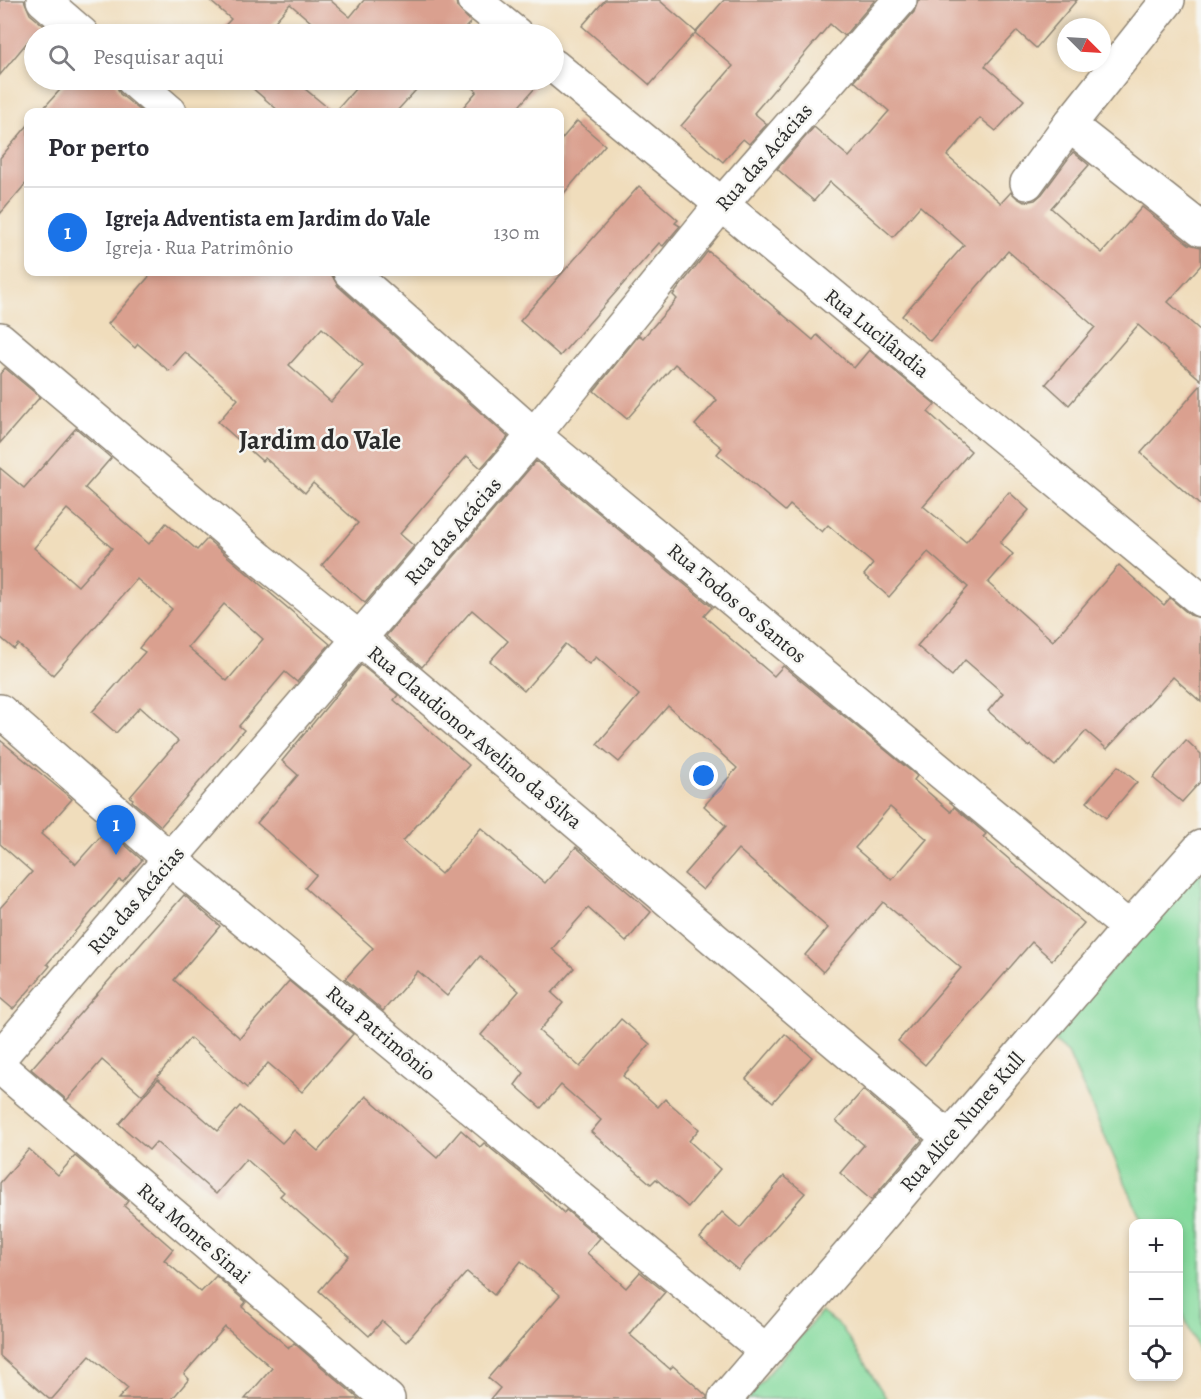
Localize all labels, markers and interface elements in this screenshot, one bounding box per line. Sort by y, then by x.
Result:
north arrow [1057,18,1111,72]
search box [24,24,564,90]
icon: search [45,41,78,74]
text: Pesquisar aqui [93,42,224,72]
street label: Rua das Acácias [709,97,819,217]
text: Por perto [48,130,149,165]
text: Igreja Adventista em Jardim do Vale [105,204,431,234]
text: 1 [64,219,71,246]
text: 130 m [494,219,540,246]
text: Igreja · Rua Patrimônio [105,234,293,261]
street label: Rua Lucilândia [819,282,936,384]
district label: Jardim do Vale [239,422,401,458]
street label: Rua das Acácias [398,471,508,591]
street label: Rua Todos os Santos [662,537,812,669]
street label: Rua Claudionor Avelino da Silva [362,639,588,835]
your location [689,761,718,790]
pin: 1 [96,806,136,855]
street label: Rua das Acácias [81,840,191,960]
street label: Rua Patrimônio [320,979,442,1087]
street label: Rua Alice Nunes Kull [893,1046,1031,1198]
street label: Rua Monte Sinai [131,1176,257,1290]
map controls [1129,1219,1183,1381]
button: + [1129,1219,1183,1273]
button: − [1129,1273,1183,1327]
button: locate [1129,1327,1183,1381]

